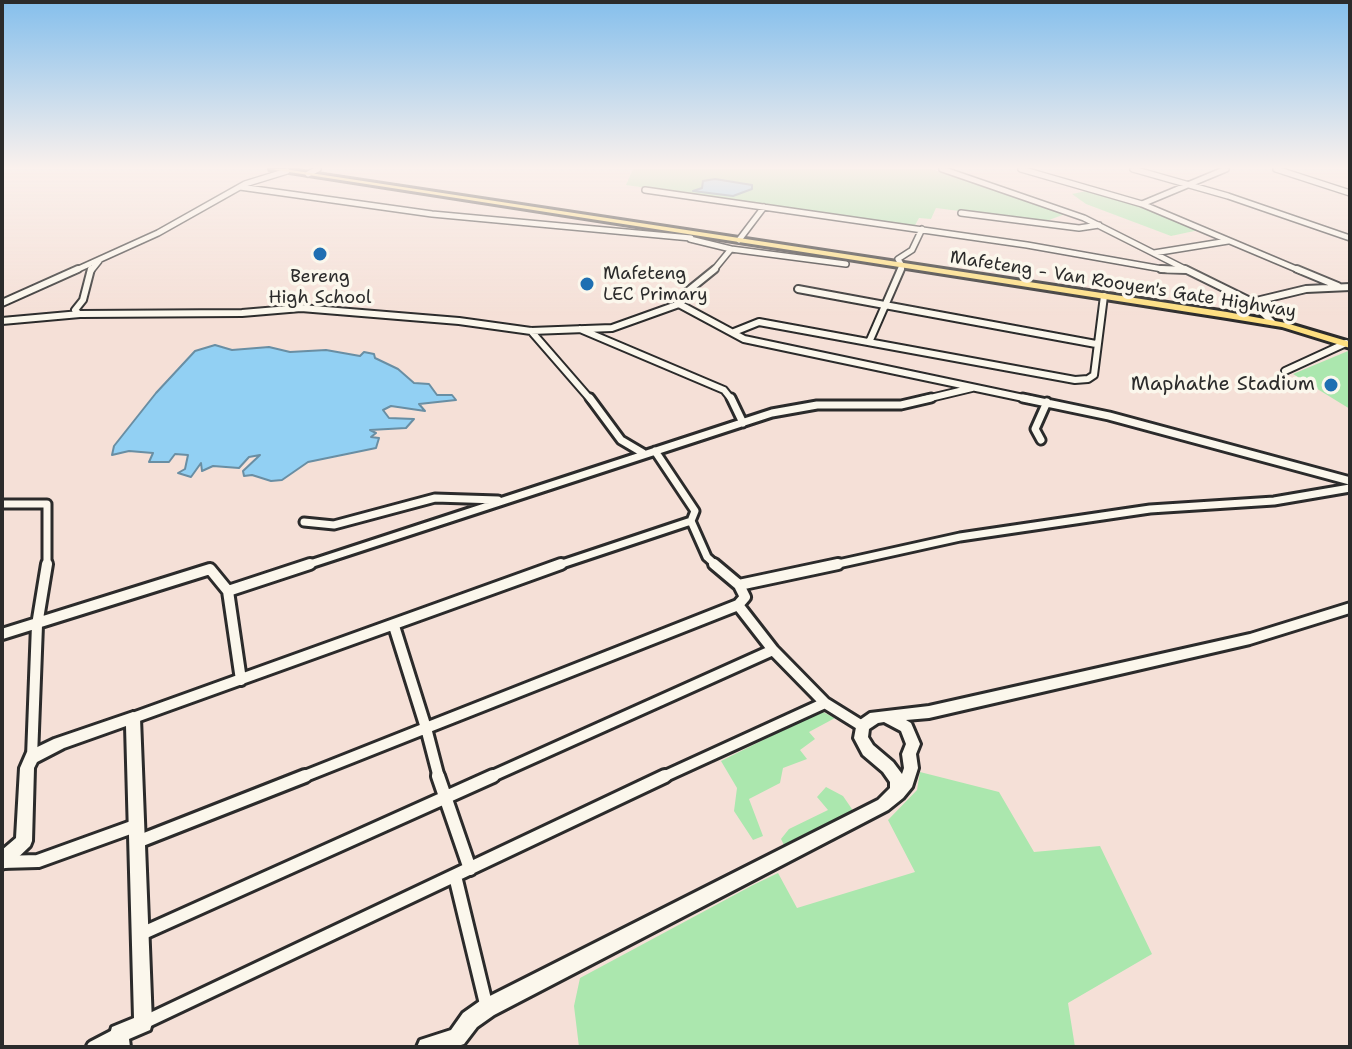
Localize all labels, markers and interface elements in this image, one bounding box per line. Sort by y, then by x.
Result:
marker: Bereng High School [311,245,329,263]
street label: Mafeteng - Van Rooyen's Gate Highway [948,247,1298,323]
place label: Mafeteng LEC Primary [603,263,708,306]
place label: Bereng High School [269,266,371,308]
marker: Mafeteng LEC Primary [578,275,596,293]
place label: Maphathe Stadium [1131,373,1315,397]
marker: Maphathe Stadium [1322,376,1340,394]

